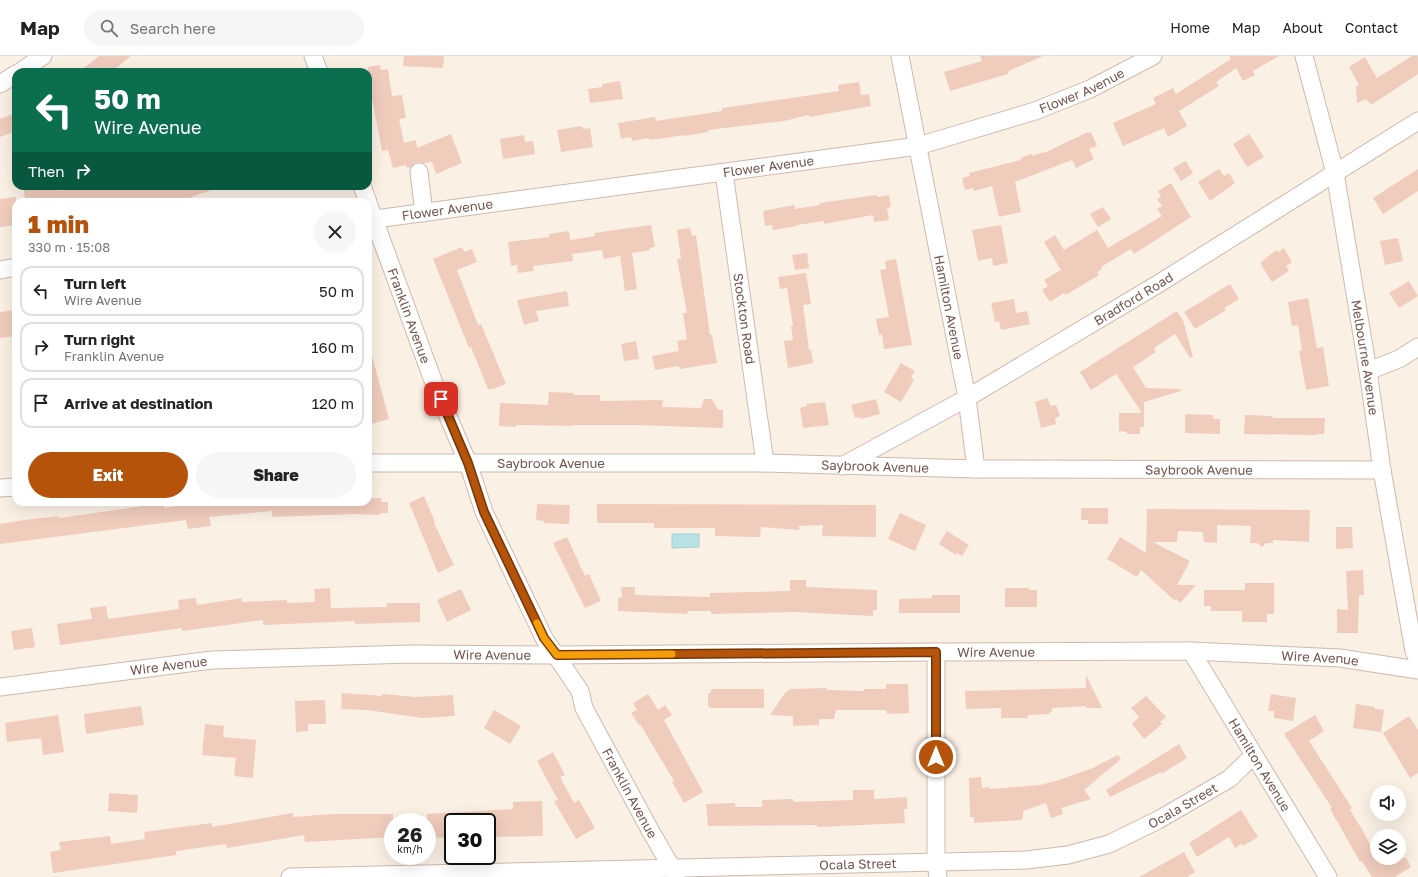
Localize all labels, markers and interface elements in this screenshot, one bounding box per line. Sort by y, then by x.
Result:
search box [84,10,364,46]
text: Map [20,16,60,39]
icon: search [98,17,120,39]
text: Search here [130,19,216,37]
text: Home [1170,19,1210,36]
text: Map [1232,19,1260,36]
text: About [1282,19,1323,36]
text: Contact [1345,19,1398,36]
street label: Flower Avenue [1037,65,1127,117]
text: 50 m [94,82,161,115]
icon: left [28,84,80,136]
text: Wire Avenue [94,116,201,138]
street label: Flower Avenue [722,152,815,180]
icon: right [72,160,94,182]
text: Then [28,162,64,180]
street label: Flower Avenue [401,195,494,223]
text: 1 min [28,209,89,238]
button: close [314,211,356,253]
text: 330 m · 15:08 [28,239,110,255]
street label: Hamilton Avenue [931,253,967,361]
street label: Franklin Avenue [385,266,434,366]
street label: Bradford Road [1091,269,1176,329]
street label: Stockton Road [730,272,759,365]
text: Turn left [64,274,126,292]
icon: left [30,280,52,302]
text: 50 m [319,282,354,300]
text: Wire Avenue [64,292,142,308]
street label: Melbourne Avenue [1348,299,1382,416]
text: Turn right [64,330,135,348]
icon: right [30,336,52,358]
text: 160 m [311,338,354,356]
text: Franklin Avenue [64,348,164,364]
pin [424,382,458,416]
icon: arrive [430,388,452,410]
icon: arrive [30,392,52,414]
text: Arrive at destination [64,394,213,412]
text: 120 m [312,394,354,412]
button: Exit [28,452,188,498]
button: Share [196,452,356,498]
street label: Saybrook Avenue [497,455,605,471]
street label: Saybrook Avenue [821,457,929,476]
street label: Saybrook Avenue [1145,461,1253,478]
street label: Wire Avenue [957,644,1035,660]
street label: Wire Avenue [453,646,531,663]
street label: Wire Avenue [1281,647,1360,669]
street label: Wire Avenue [129,653,208,678]
street label: Hamilton Avenue [1226,715,1294,814]
position arrow [915,736,957,778]
street label: Franklin Avenue [599,745,661,841]
street label: Ocala Street [1145,779,1220,832]
map controls [1370,785,1406,865]
button: sound [1370,785,1406,821]
speed limit sign: 30 [444,813,496,865]
text: 26 [398,822,422,846]
button: layers [1370,829,1406,865]
text: km/h [397,843,423,855]
street label: Ocala Street [819,855,897,873]

